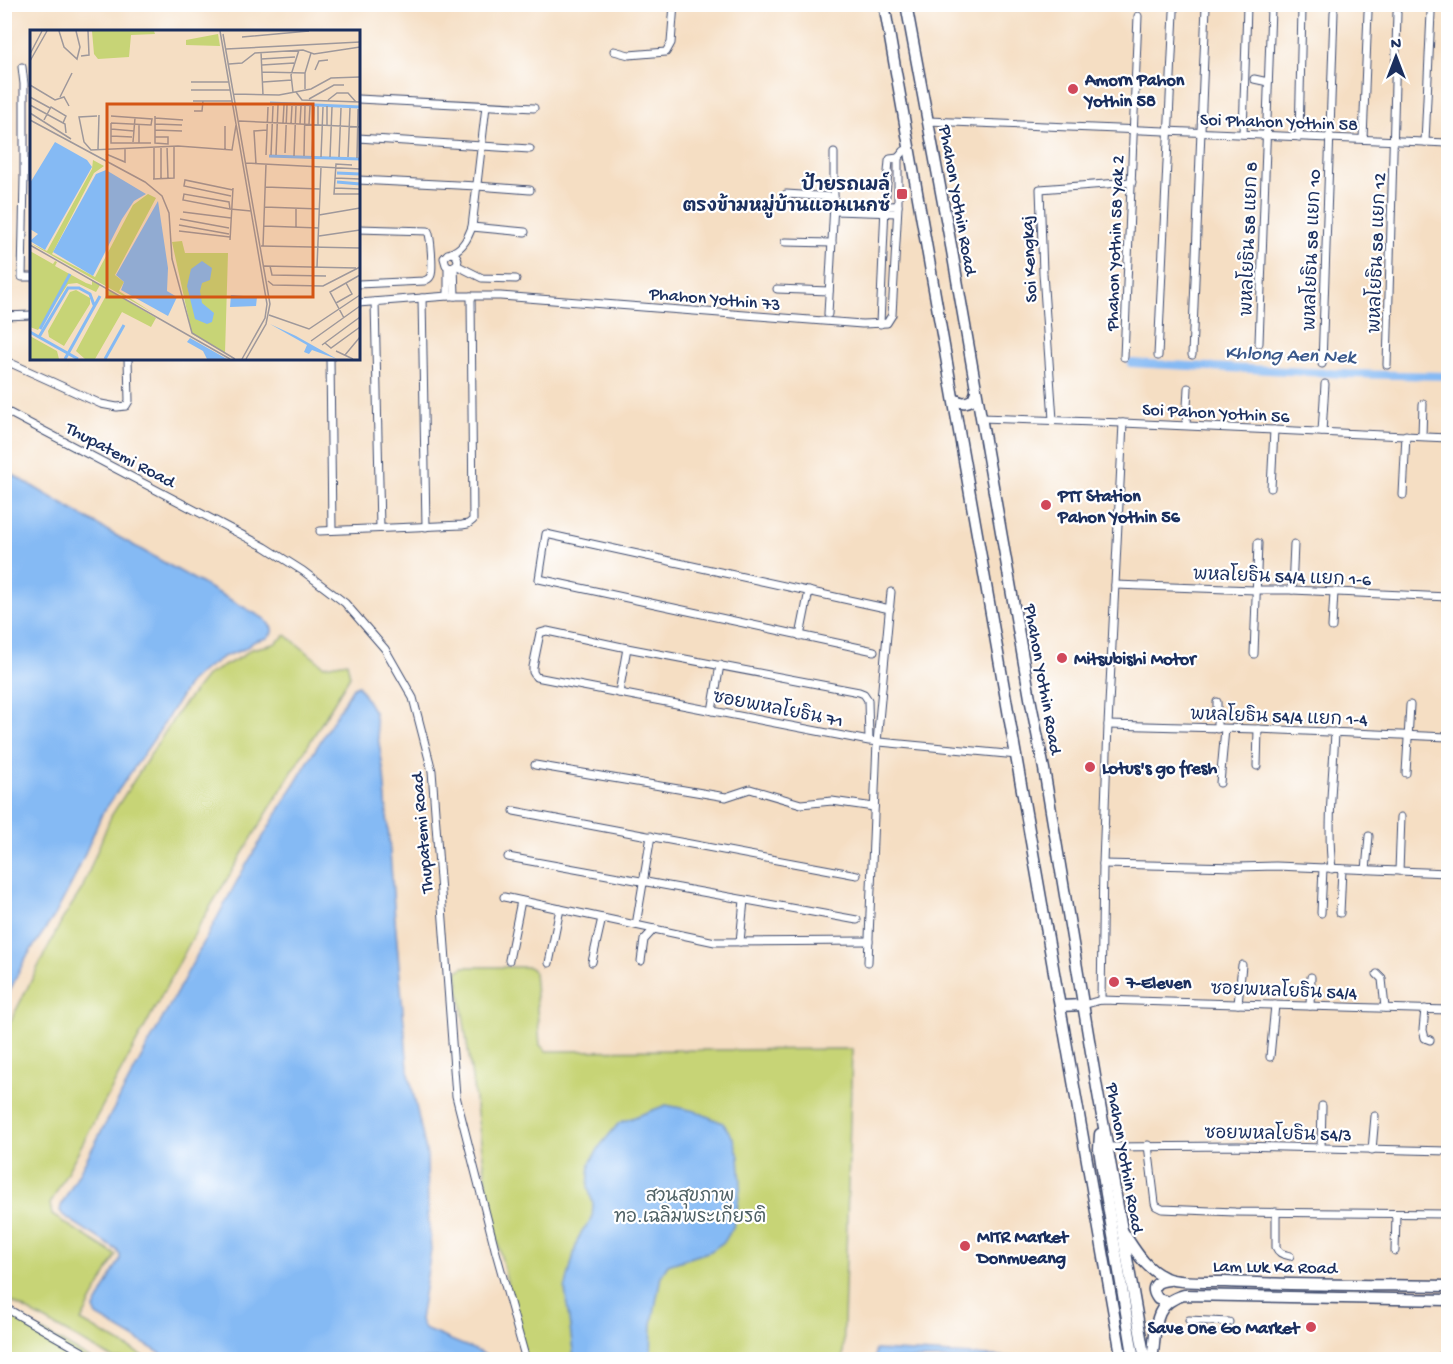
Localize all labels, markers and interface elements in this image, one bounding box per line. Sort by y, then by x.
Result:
north arrow [1366,27,1426,87]
inset map [30,30,360,360]
text: N [1391,36,1402,55]
place label: Amorn Pahon Yothin 58 [1083,71,1185,113]
marker: Amorn Pahon Yothin 58 [1066,82,1080,96]
street label: Soi Phahon Yothin 58 [1200,110,1358,137]
street label: Phahon Yothin Road [933,123,980,279]
street label: Phahon Yothin 58 Yak 2 [1103,155,1130,332]
street label: พหลโยธิน 58 แยก 8 [1232,161,1264,317]
street label: พหลโยธิน 58 แยก 10 [1295,169,1327,331]
place label: ป้ายรถเมล์ ตรงข้ามหมู่บ้านแอนเนกซ์ [682,171,890,218]
street label: พหลโยธิน 58 แยก 12 [1360,172,1392,334]
marker: ป้ายรถเมล์ ตรงข้ามหมู่บ้านแอนเนกซ์ [895,187,909,201]
street label: Soi Kengkaj [1018,215,1043,303]
street label: Phahon Yothin 73 [647,284,781,317]
water label: Khlong Aen Nek [1224,343,1358,370]
street label: Soi Pahon Yothin 56 [1142,400,1291,429]
street label: Thupatemi Road [61,418,179,495]
place label: PTT Station Pahon Yothin 56 [1057,487,1181,529]
marker: PTT Station Pahon Yothin 56 [1039,498,1053,512]
street label: พหลโยธิน 54/4 แยก 1-6 [1193,560,1372,592]
street label: Phahon Yothin Road [1018,602,1065,758]
place label: Mitsubishi Motor [1074,650,1198,671]
marker: Mitsubishi Motor [1055,651,1069,665]
street label: ซอยพหลโยธิน 71 [711,683,845,733]
street label: พหลโยธิน 54/4 แยก 1-4 [1190,700,1369,732]
place label: Lotus's go fresh [1102,759,1217,780]
marker: Lotus's go fresh [1083,760,1097,774]
street label: Thupatemi Road [408,770,439,895]
place label: 7-Eleven [1125,974,1192,995]
street label: ซอยพหลโยธิน 54/4 [1210,974,1358,1006]
marker: 7-Eleven [1107,975,1121,989]
street label: Phahon Yothin Road [1100,1081,1147,1237]
street label: ซอยพหลโยธิน 54/3 [1204,1119,1352,1147]
park label: สวนสุขภาพ ทอ.เฉลิมพระเกียรติ [614,1187,766,1229]
place label: MITR Market Donmueang [975,1228,1070,1270]
marker: MITR Market Donmueang [958,1239,972,1253]
street label: Lam Luk Ka Road [1213,1257,1339,1280]
place label: Save One Go Market [1148,1319,1301,1340]
marker: Save One Go Market [1304,1320,1318,1334]

